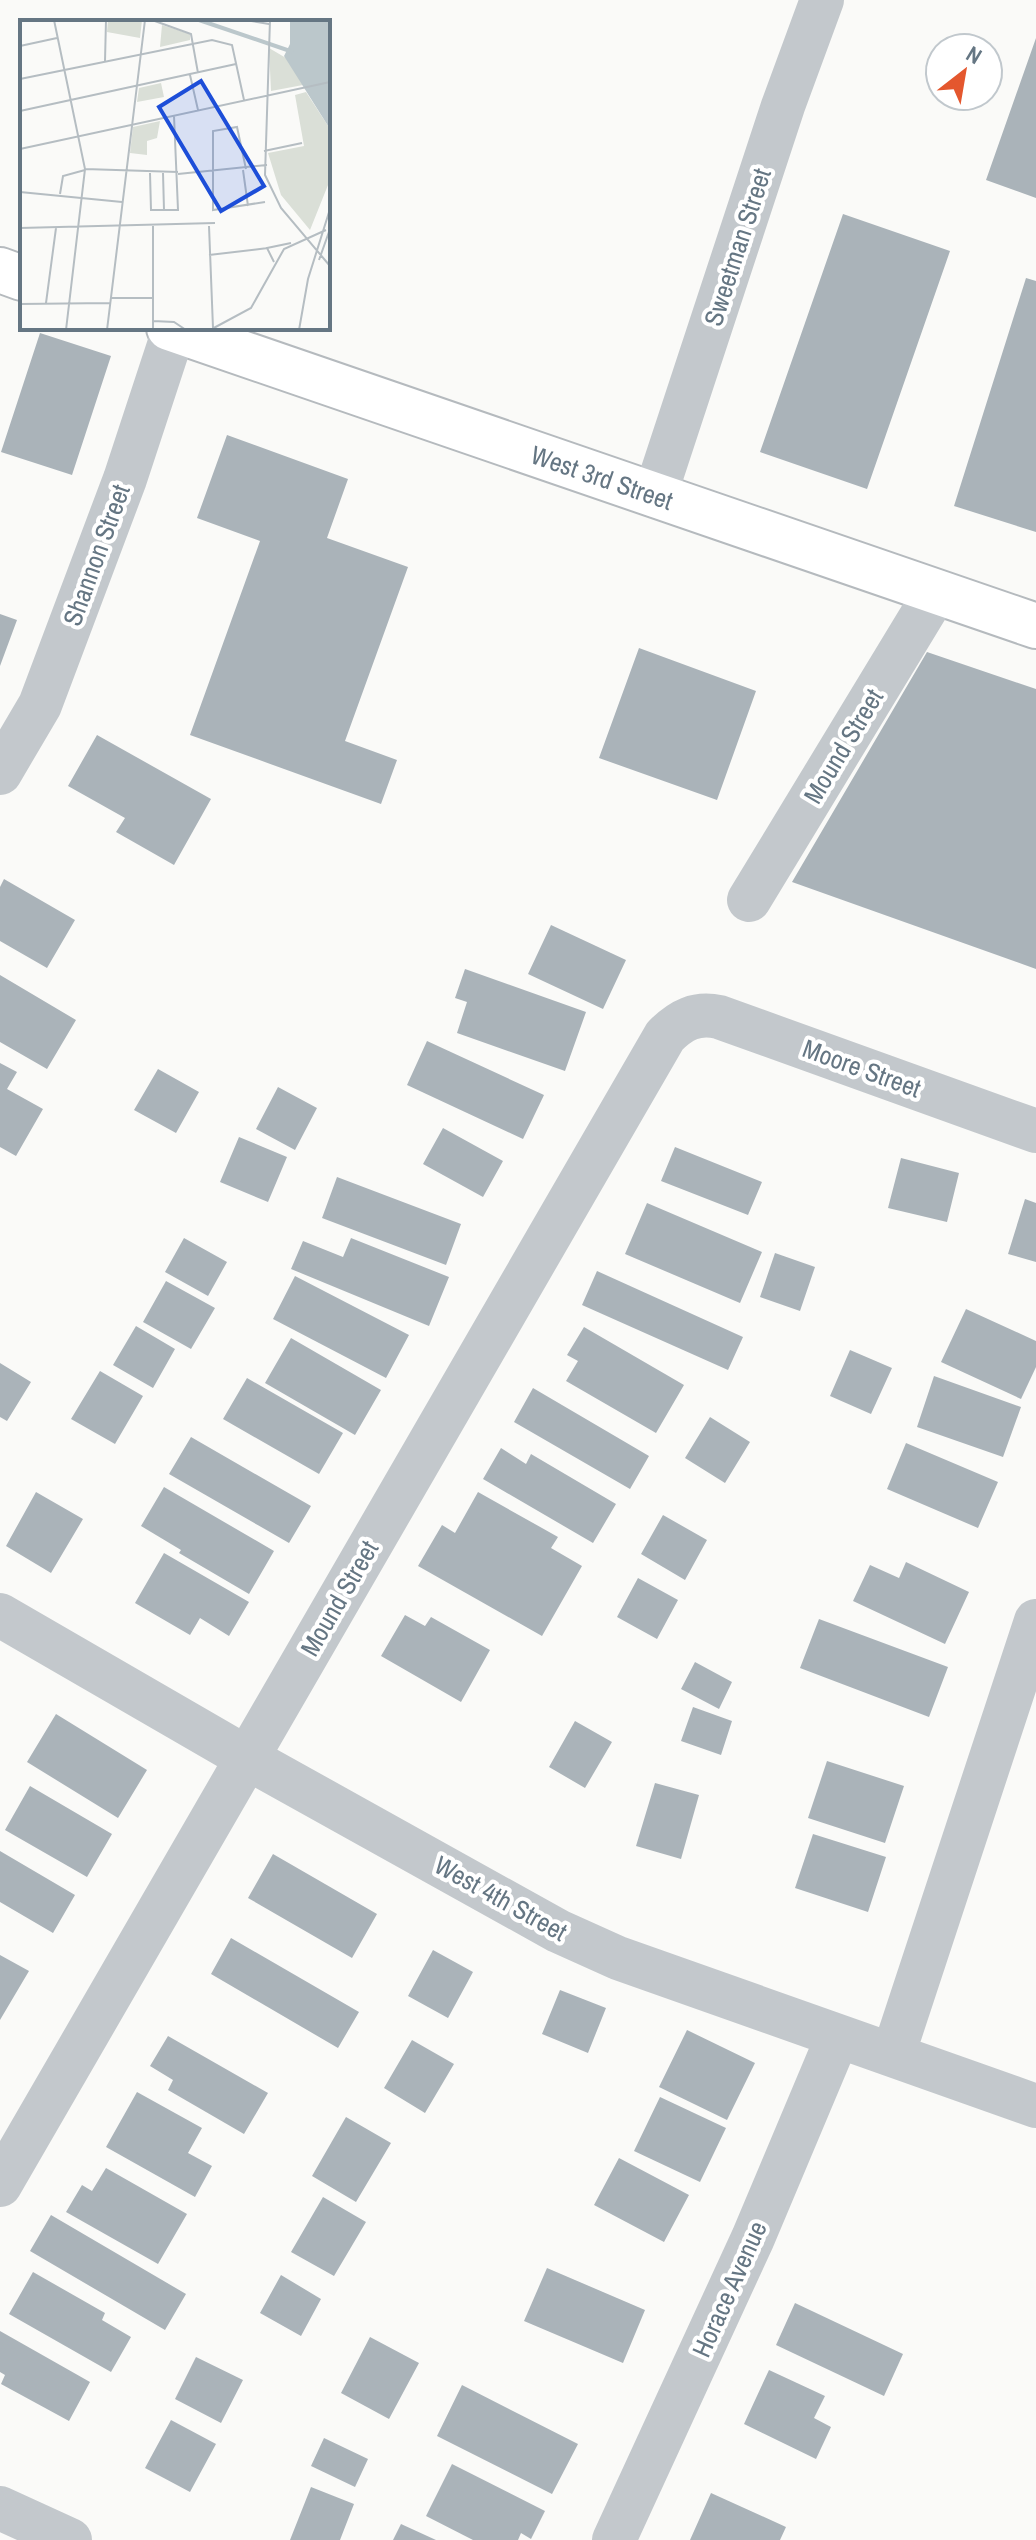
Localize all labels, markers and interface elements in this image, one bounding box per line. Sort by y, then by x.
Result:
inset map [20,20,330,330]
north arrow [924,32,1004,112]
text: N [961,39,988,71]
street label: Sweetman Street [695,164,779,330]
street label: West 3rd Street [527,436,678,517]
street label: Shannon Street [54,479,138,631]
street label: Mound Street [795,682,891,810]
street label: Moore Street [798,1030,926,1106]
street label: Mound Street [292,1534,386,1662]
street label: West 4th Street [428,1847,574,1949]
street label: Horace Avenue [683,2215,775,2363]

